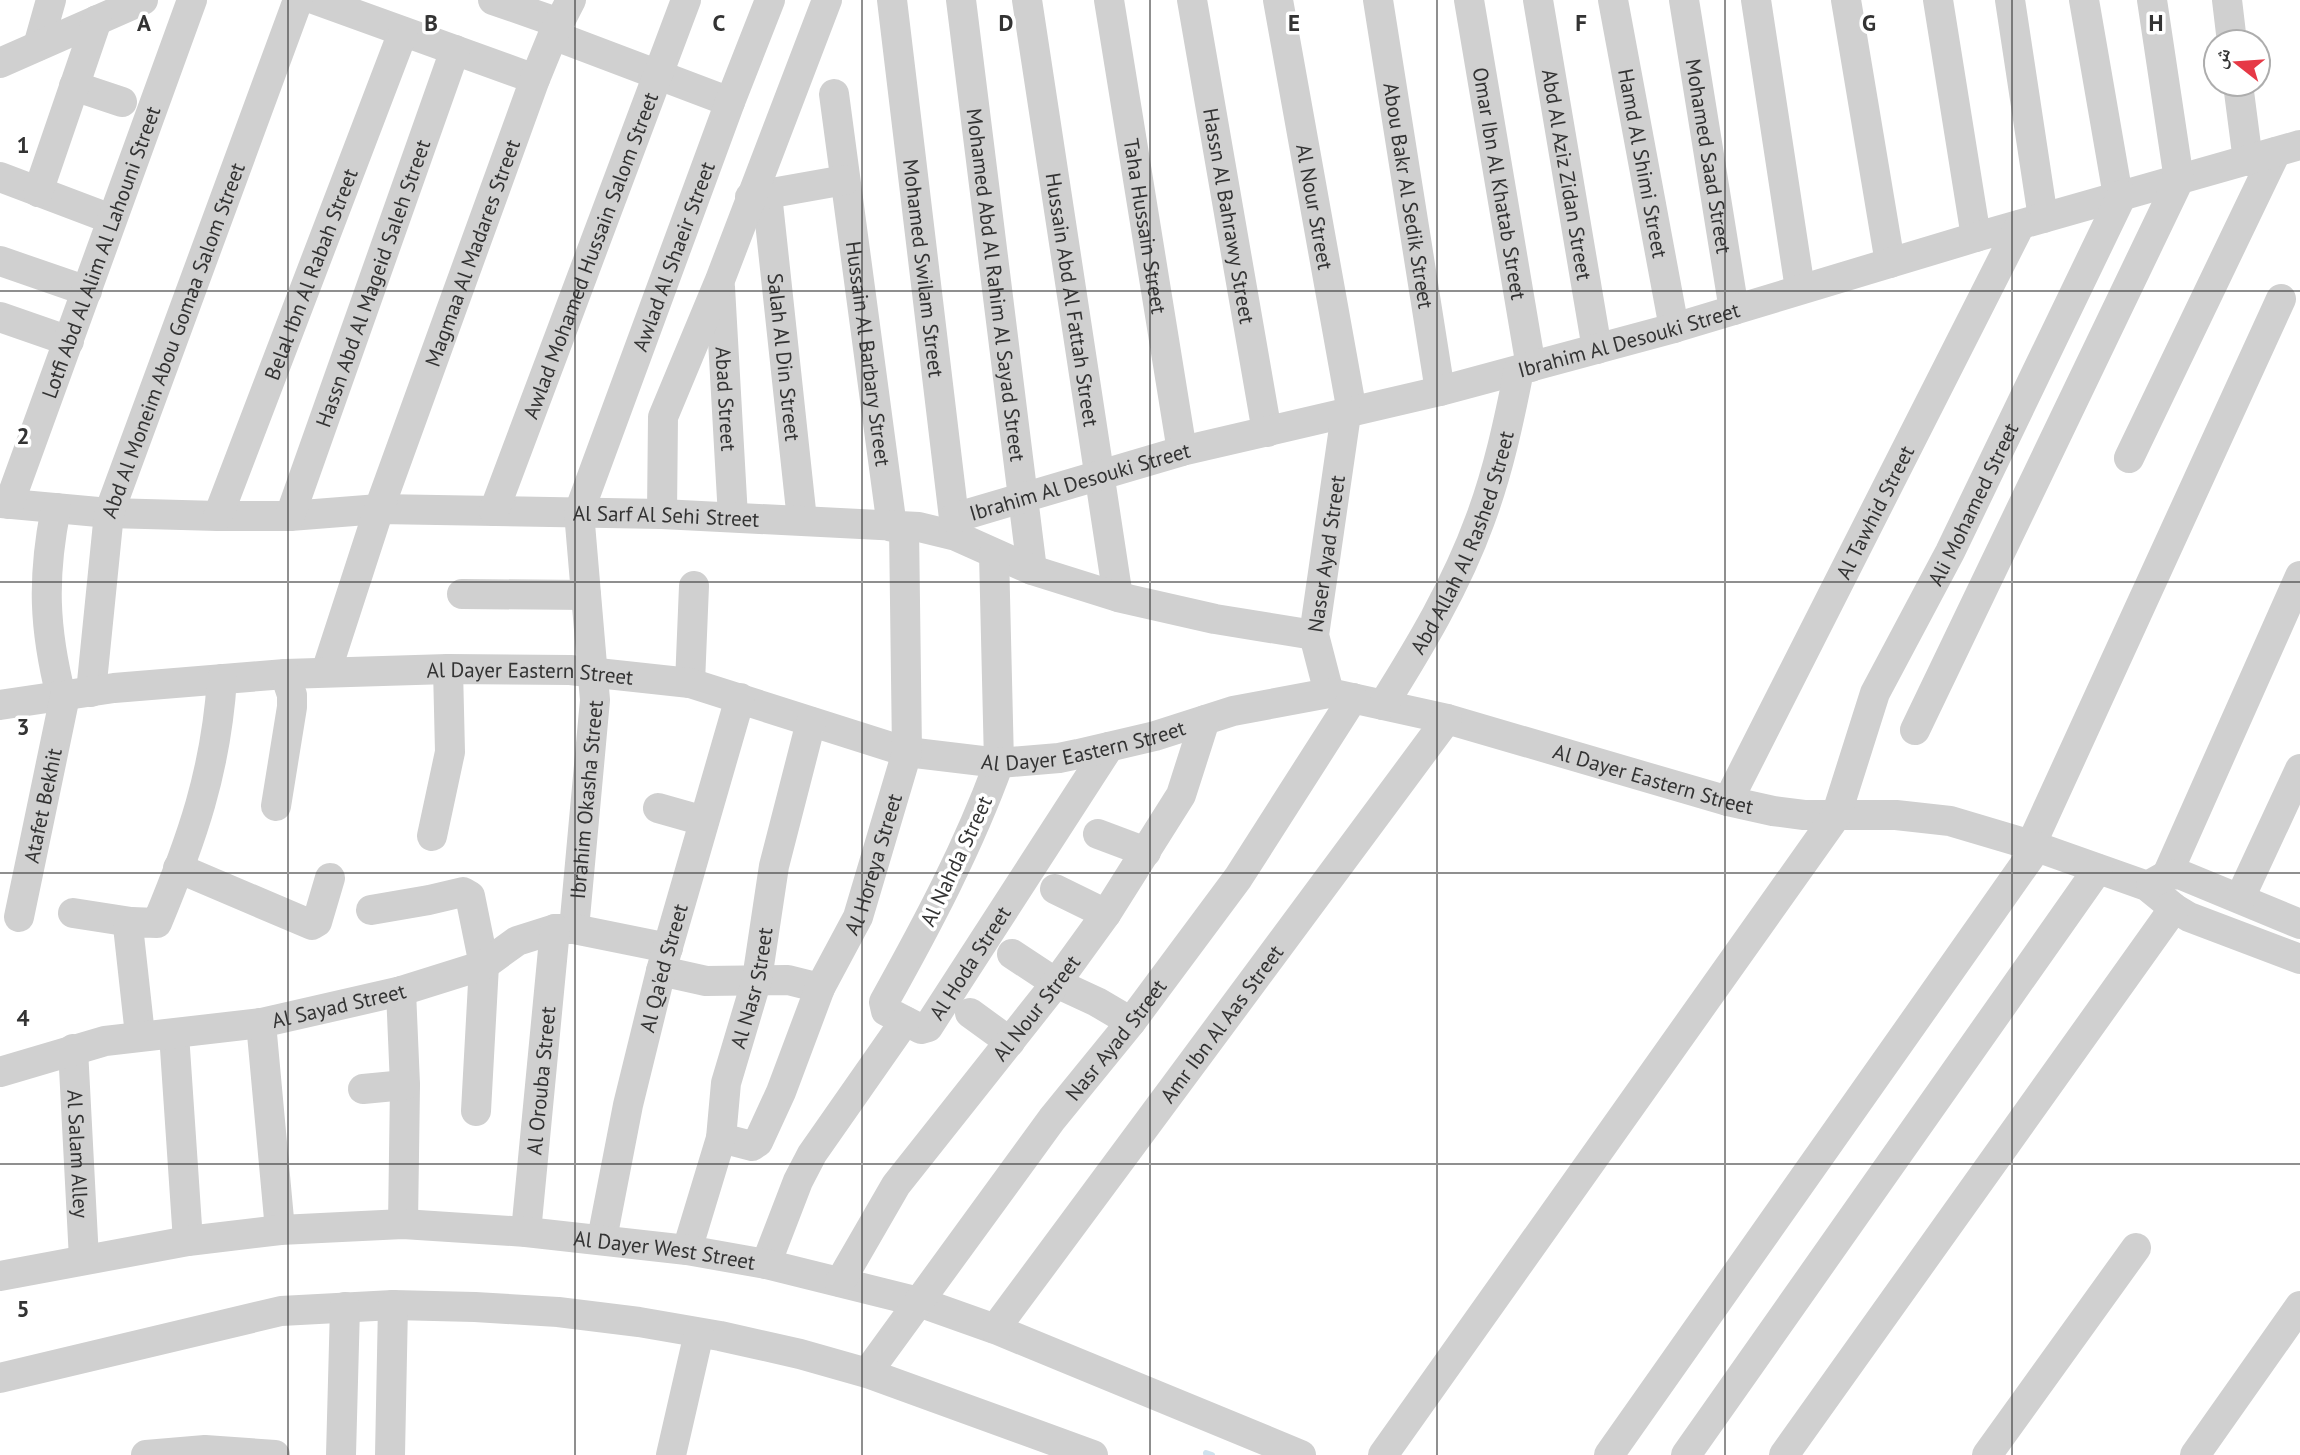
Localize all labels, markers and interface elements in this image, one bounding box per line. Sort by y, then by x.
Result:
text: A [137,8,151,37]
text: B [424,8,438,37]
text: C [713,8,726,37]
text: D [999,8,1013,37]
text: E [1288,8,1300,37]
text: F [1575,8,1587,37]
text: G [1862,8,1876,37]
text: H [2149,8,2163,37]
north arrow [2202,28,2272,98]
text: ش [2206,45,2235,71]
street label: Mohamed Saad Street [1680,57,1738,255]
street label: Omar Ibn Al Khatab Street [1467,65,1533,302]
street label: Hamd Al Shimi Street [1613,66,1674,260]
street label: Abd Al Aziz Zidan Street [1536,67,1599,282]
street label: Abou Bakr Al Sedik Street [1378,81,1440,310]
street label: Awlad Mohamed Hussain Salom Street [516,88,664,423]
street label: Lotfi Abd Al Alim Al Lahouni Street [35,102,166,402]
street label: Mohamed Abd Al Rahim Al Sayad Street [961,106,1032,463]
street label: Hassn Al Bahrawy Street [1197,106,1261,326]
text: 1 [16,130,30,159]
street label: Magmaa Al Madares Street [418,135,526,370]
street label: Hassn Abd Al Mageid Saleh Street [309,136,436,431]
street label: Taha Hussain Street [1118,136,1173,316]
street label: Al Nour Street [1291,142,1340,272]
street label: Mohamed Swilam Street [898,157,951,379]
street label: Awlad Al Shaeir Street [626,158,720,355]
street label: Abd Al Moneim Abou Gomaa Salom Street [95,159,250,522]
street label: Belal Ibn Al Rabah Street [258,164,363,384]
street label: Hussain Abd Al Fattah Street [1040,171,1105,428]
street label: Hussain Al Barbary Street [840,240,897,468]
street label: Salah Al Din Street [762,272,807,442]
street label: Ibrahim Al Desouki Street [1515,296,1743,383]
street label: Abad Street [710,346,743,452]
street label: Ali Mohamed Street [1921,418,2024,590]
text: 2 [16,421,30,450]
street label: Abd Allah Al Rashed Street [1404,428,1519,659]
street label: Ibrahim Al Desouki Street [966,436,1193,526]
street label: Al Tawhid Street [1829,441,1920,583]
street label: Naser Ayad Street [1301,473,1350,634]
street label: Al Sarf Al Sehi Street [573,499,760,532]
street label: Al Dayer Eastern Street [426,655,635,690]
street label: Ibrahim Okasha Street [563,699,608,900]
text: 3 [16,712,30,741]
street label: Al Dayer Eastern Street [980,714,1189,777]
street label: Al Dayer Eastern Street [1550,737,1756,820]
street label: Atafet Bekhit [17,746,67,865]
street label: Al Horeya Street [838,790,907,939]
street label: Al Nahda Street [914,791,998,931]
street label: Al Qa'ed Street [633,900,693,1035]
street label: Al Hoda Street [923,901,1016,1025]
street label: Al Nasr Street [724,925,778,1052]
street label: Amr Ibn Al Aas Street [1154,939,1289,1108]
street label: Al Nour Street [986,949,1086,1066]
street label: Nasr Ayad Street [1059,973,1172,1106]
street label: Al Sayad Street [269,977,409,1034]
text: 4 [16,1003,30,1032]
street label: Al Orouba Street [520,1005,561,1156]
street label: Al Salam Alley [62,1089,95,1219]
street label: Al Dayer West Street [572,1224,758,1275]
text: 5 [16,1294,30,1323]

